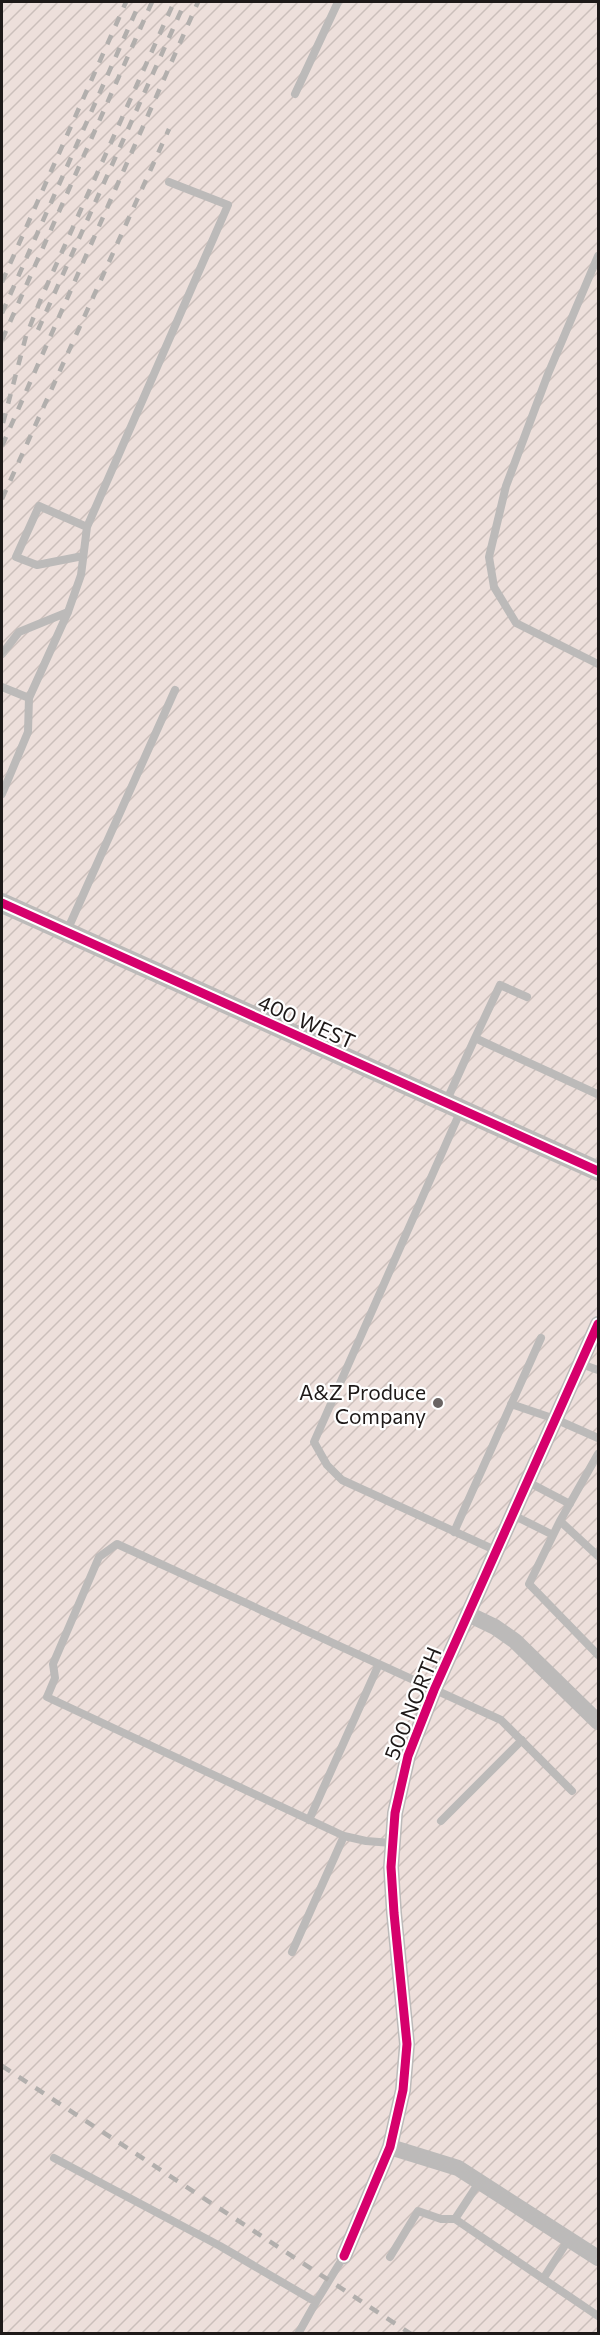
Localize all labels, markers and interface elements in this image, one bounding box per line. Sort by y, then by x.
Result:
street label: 400 WEST [255,989,359,1053]
place label: A&Z Produce Company [299,1379,426,1428]
marker: A&Z Produce Company [431,1396,445,1410]
street label: 500 NORTH [378,1643,446,1763]

